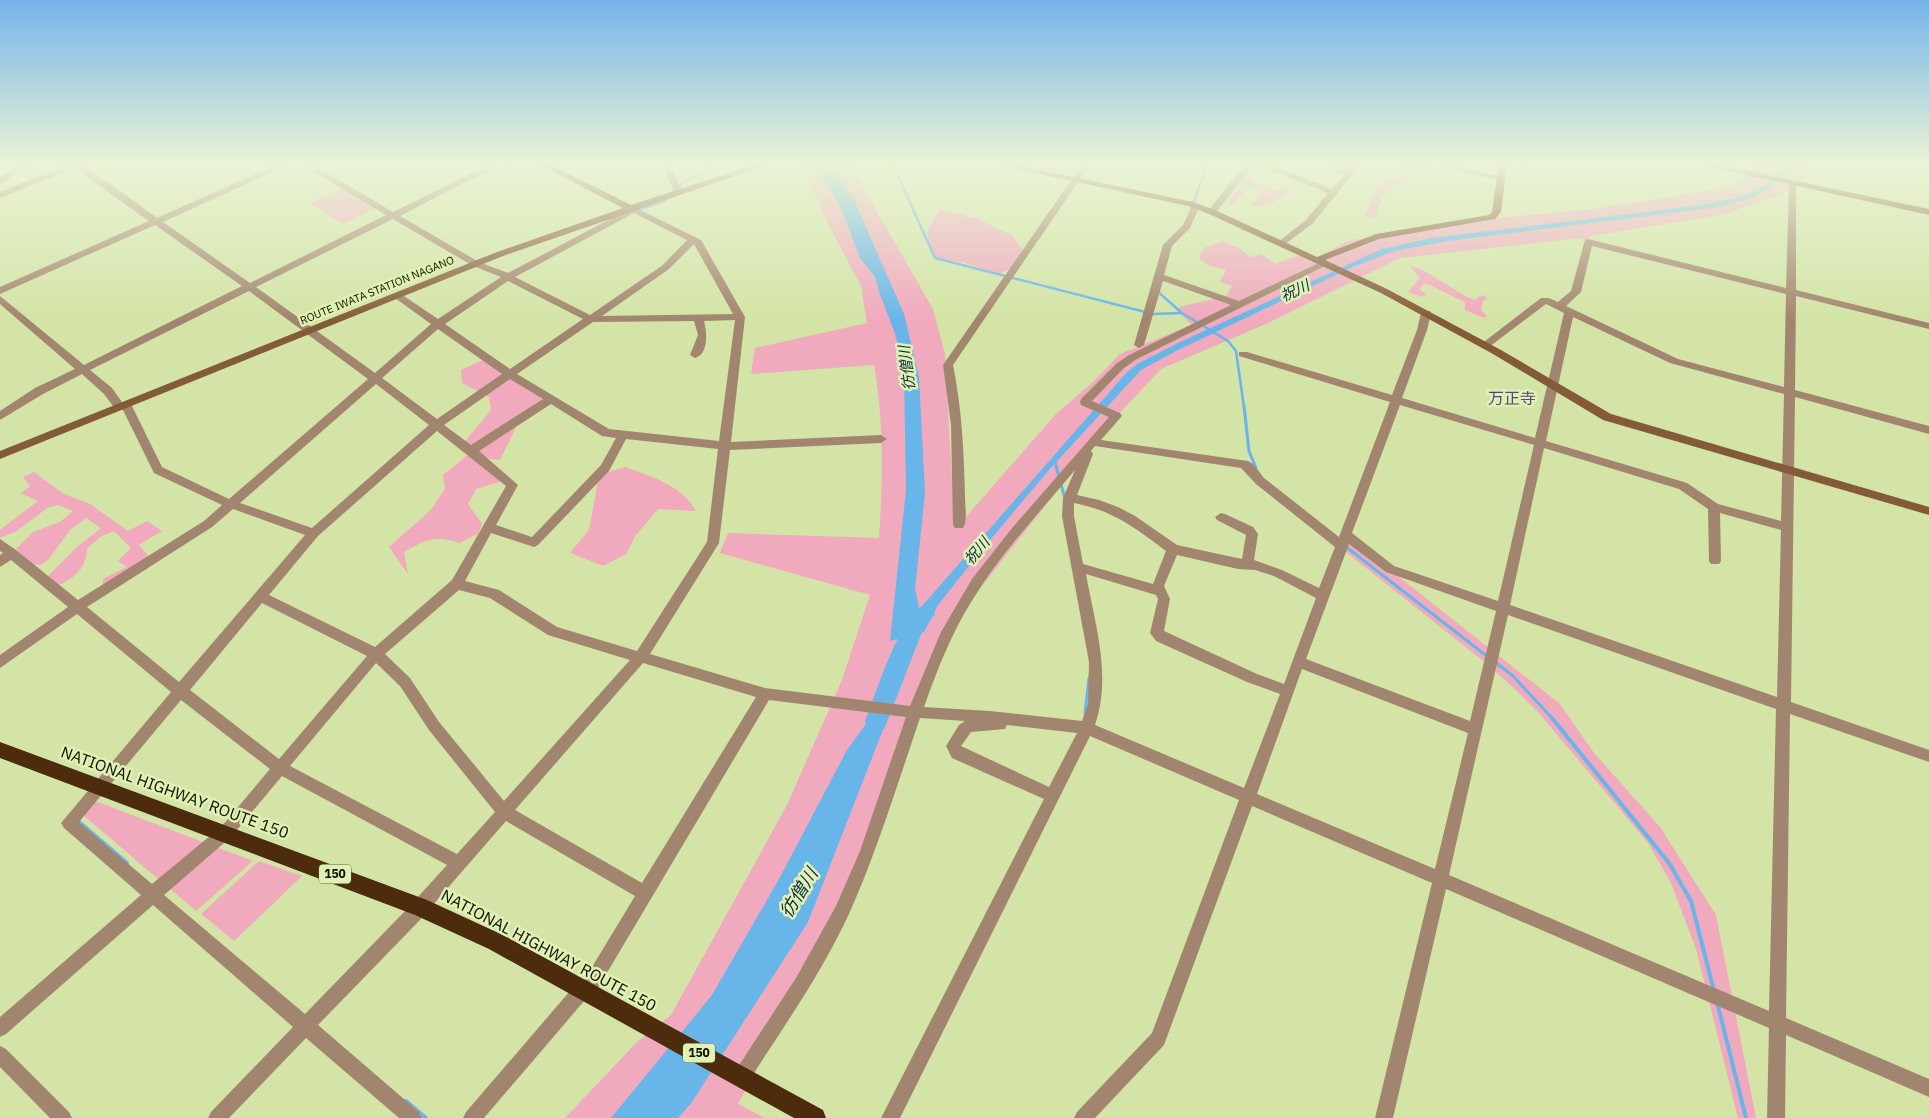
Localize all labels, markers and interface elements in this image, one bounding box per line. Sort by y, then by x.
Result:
street label: ROUTE IWATA STATION NAGANO [298,253,456,327]
water label: 祝川 [1277,275,1314,305]
water label: 彷僧川 [894,343,919,392]
district label: 万正寺 [1488,388,1536,408]
water label: 祝川 [960,532,995,568]
street label: NATIONAL HIGHWAY ROUTE 150 [58,741,292,843]
water label: 彷僧川 [775,862,824,922]
road number: 150 [319,864,351,884]
street label: NATIONAL HIGHWAY ROUTE 150 [438,885,660,1015]
road number: 150 [683,1044,715,1062]

